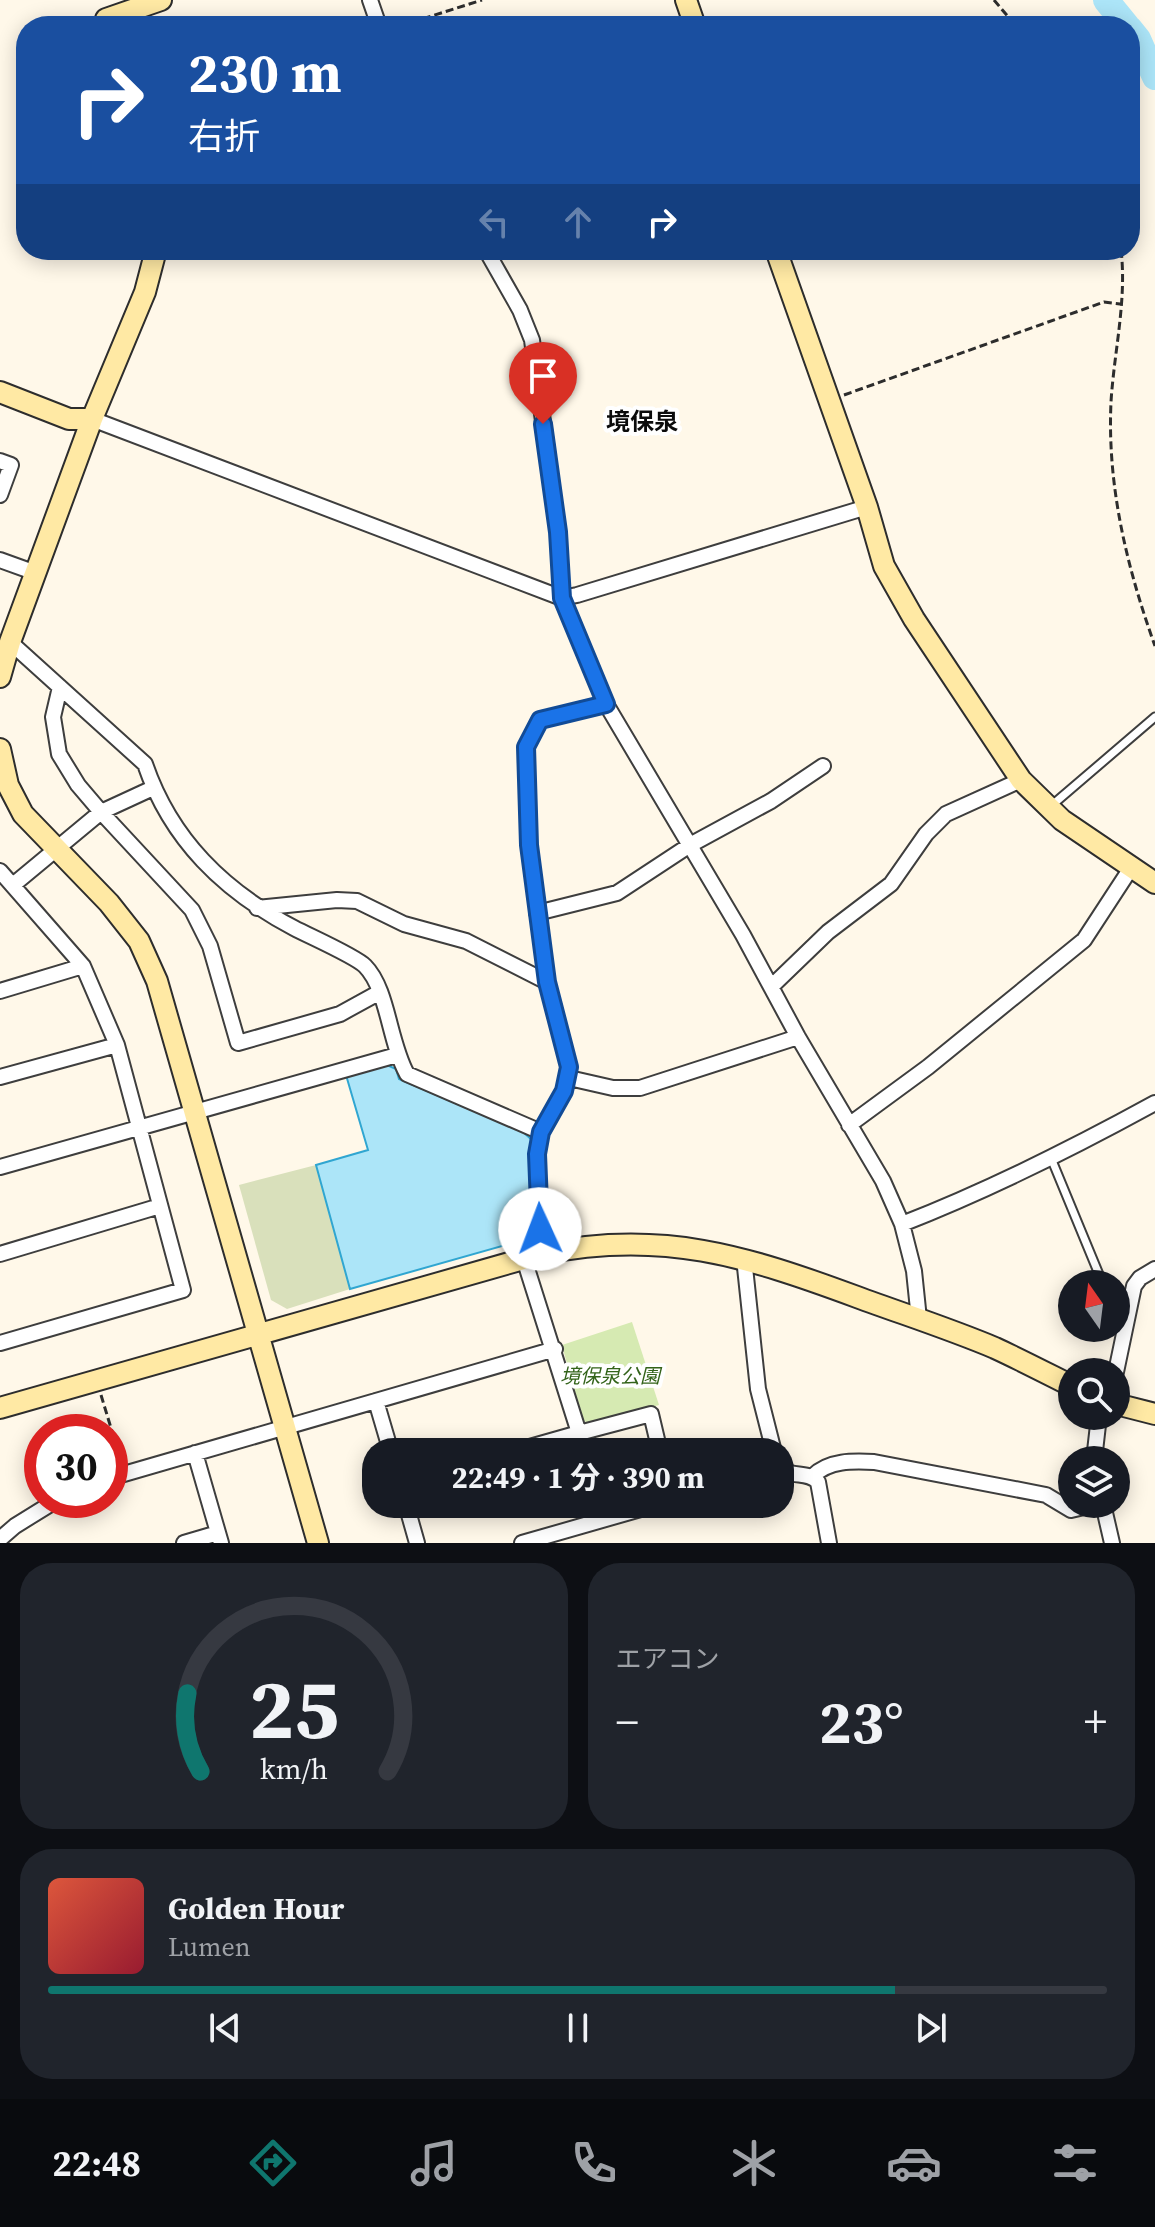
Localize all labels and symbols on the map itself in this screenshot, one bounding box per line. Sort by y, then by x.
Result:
pin [509,342,577,424]
district label: 境保泉 [606,405,678,438]
position arrow [498,1187,582,1271]
north arrow [1058,1270,1130,1342]
park label: 境保泉公園 [560,1362,663,1390]
speed limit sign: 30 [24,1414,128,1518]

